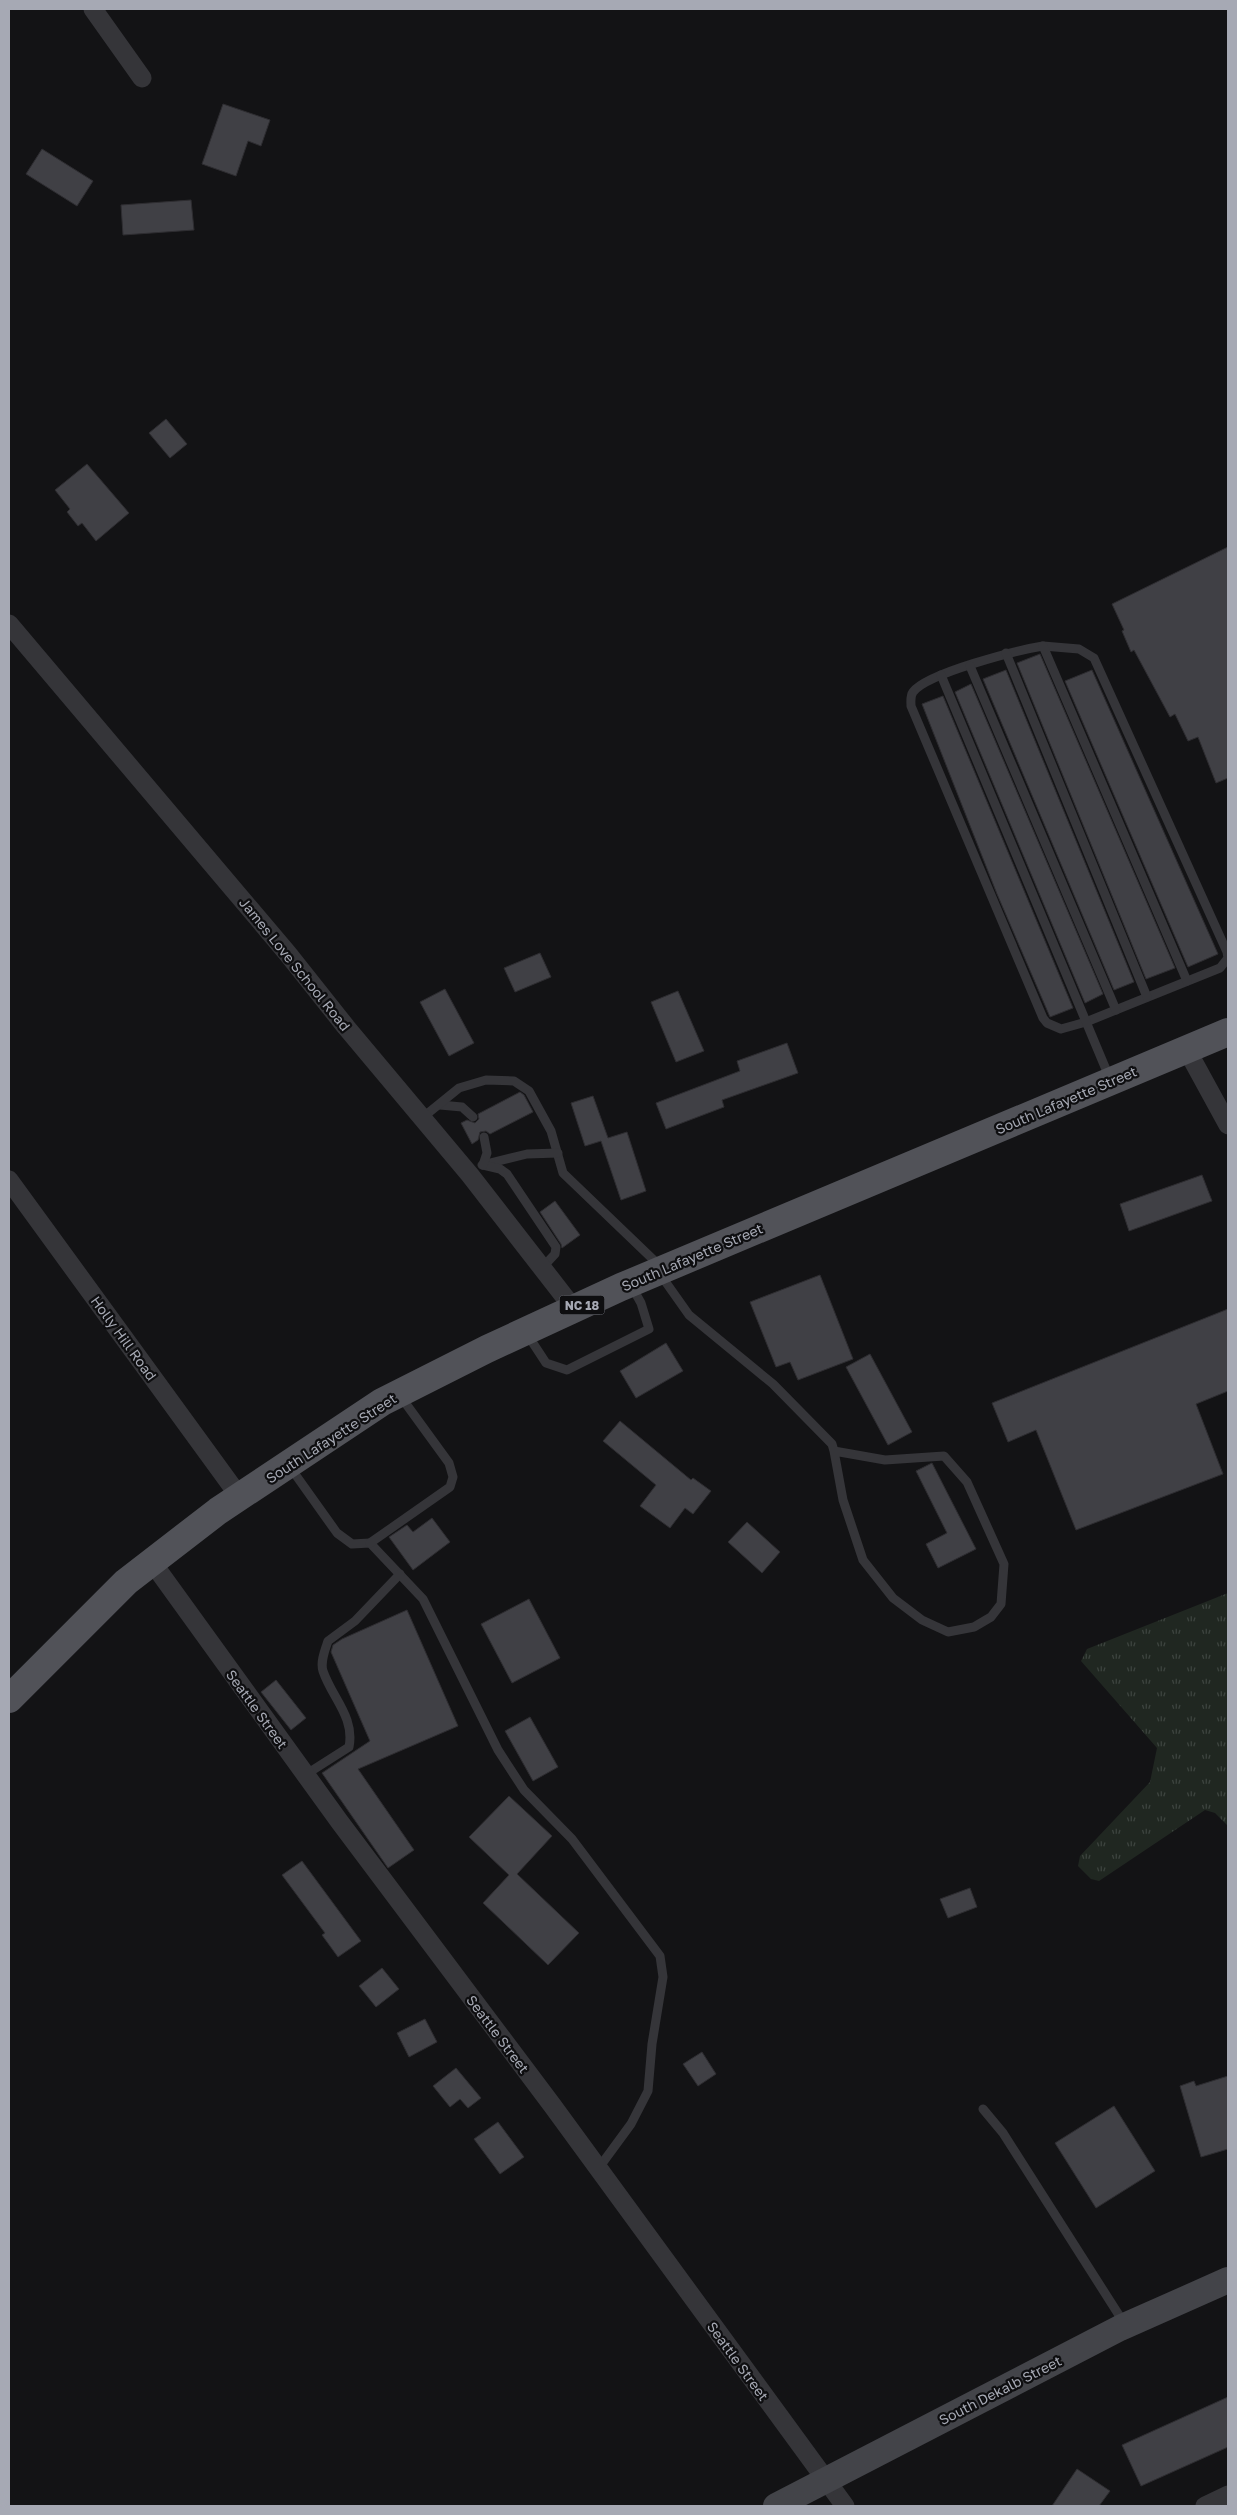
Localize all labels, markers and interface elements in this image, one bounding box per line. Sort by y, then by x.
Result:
street label: James Love School Road [236,894,354,1034]
street label: South Lafayette Street [993,1063,1139,1137]
street label: South Lafayette Street [619,1220,765,1294]
street label: Holly Hill Road [88,1292,160,1384]
road number: NC 18 [560,1296,604,1314]
street label: South Lafayette Street [263,1390,399,1486]
street label: Seattle Street [223,1666,291,1752]
street label: Seattle Street [463,1992,533,2076]
street label: Seattle Street [704,2318,772,2404]
street label: South Dekalb Street [936,2352,1064,2428]

